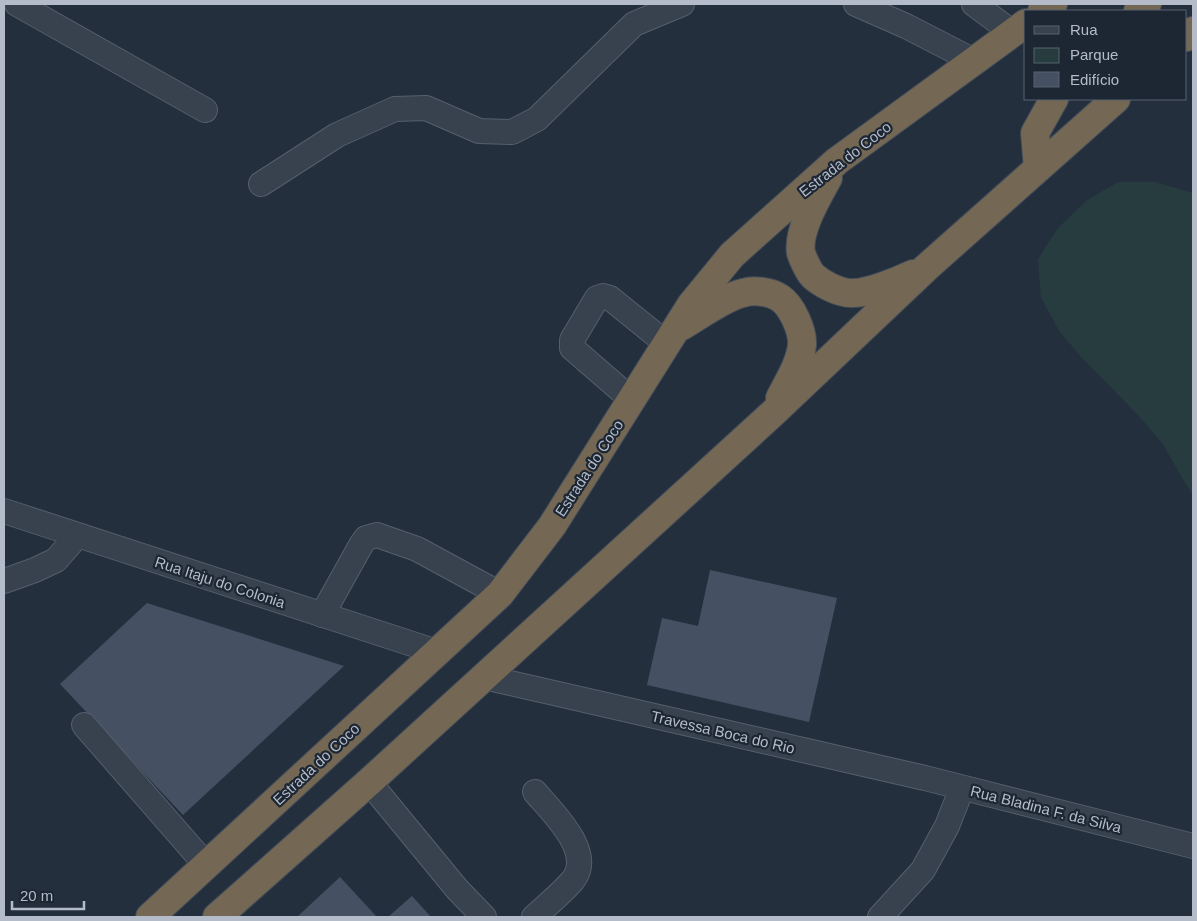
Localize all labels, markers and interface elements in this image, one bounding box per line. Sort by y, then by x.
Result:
legend [1024,10,1187,100]
text: Rua [1070,21,1098,38]
text: Parque [1070,46,1118,63]
text: Edifício [1070,71,1119,88]
street label: Estrada do Coco [796,118,894,200]
street label: Estrada do Coco [551,417,627,519]
street label: Rua Itaju do Colonia [153,553,288,611]
street label: Travessa Boca do Rio [649,707,797,757]
street label: Estrada do Coco [269,720,363,808]
street label: Rua Bladina F. da Silva [969,782,1124,836]
scale bar [12,878,85,910]
text: 20 m [20,887,53,904]

